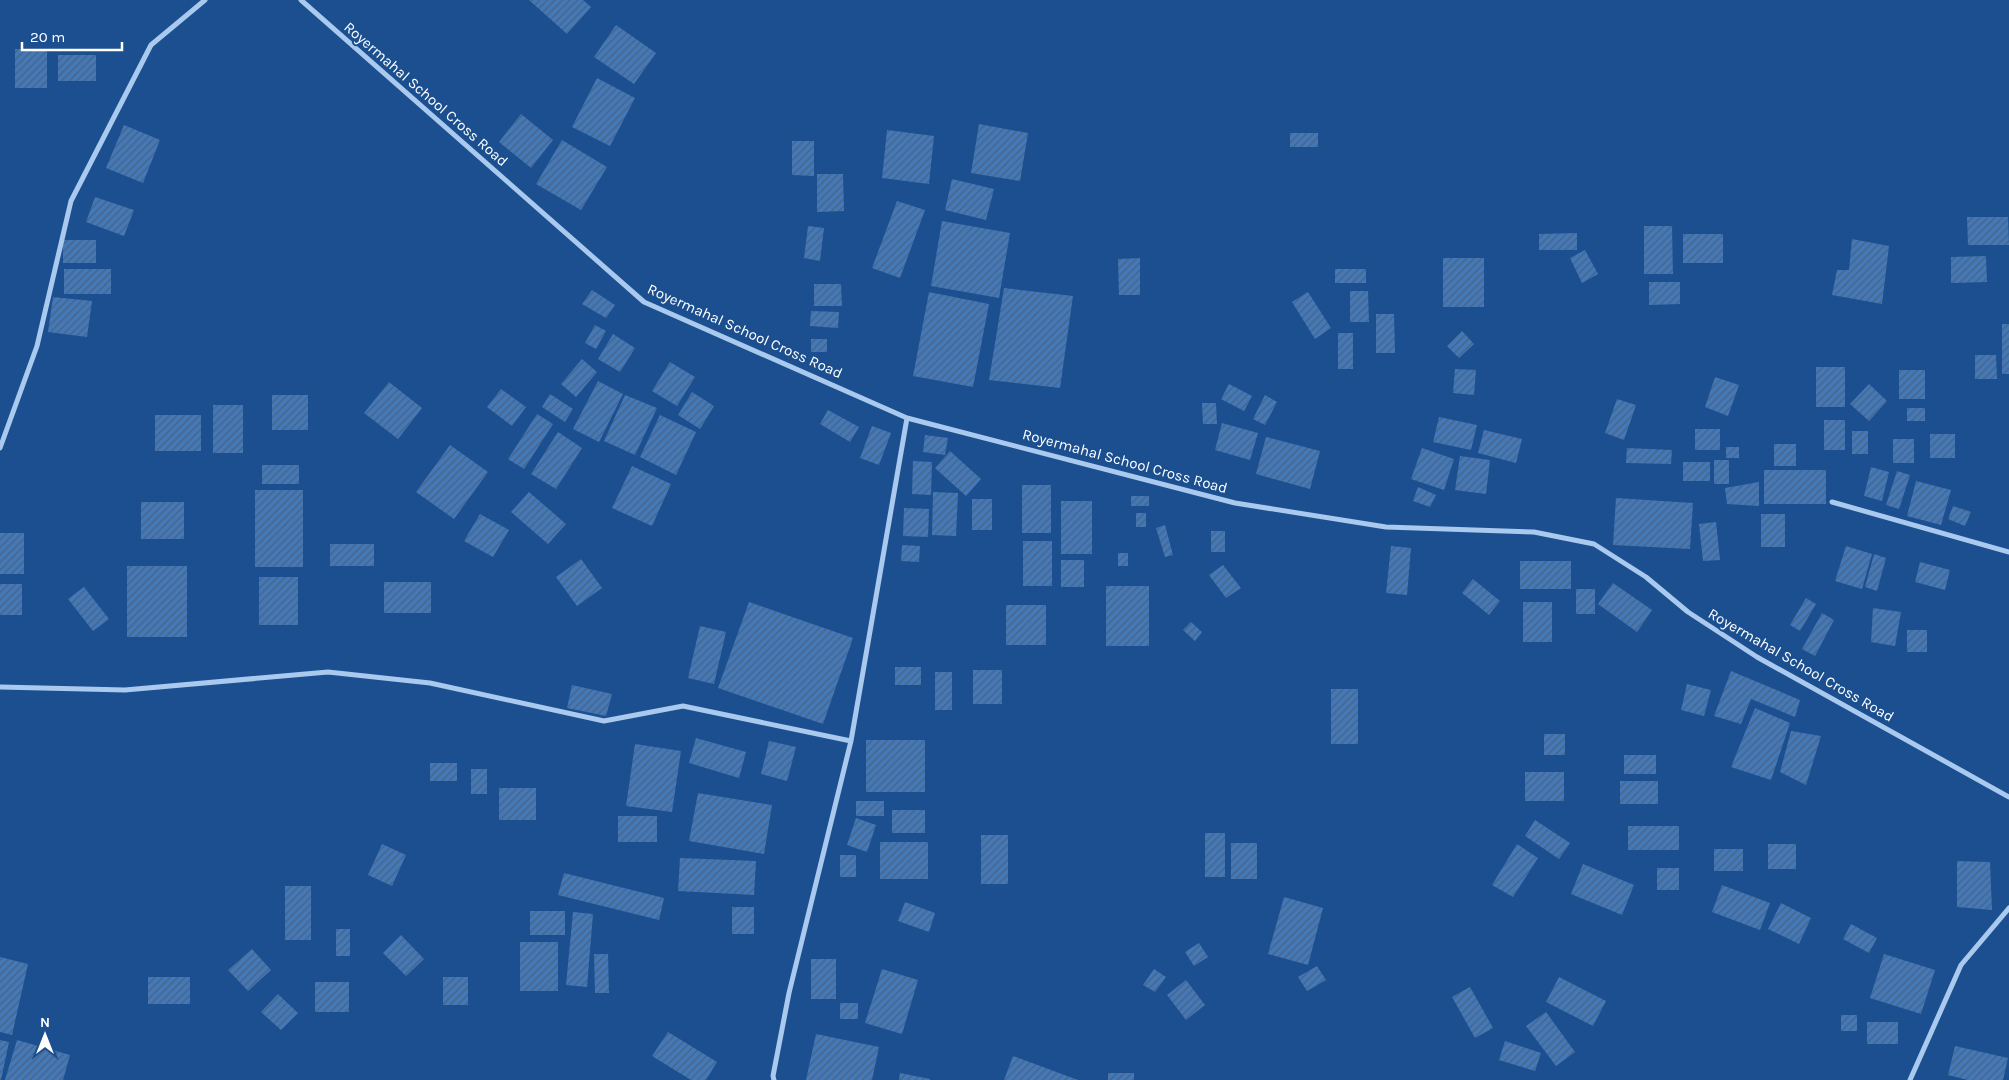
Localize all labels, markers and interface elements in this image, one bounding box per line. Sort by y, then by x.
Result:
street label: Royermahal School Cross Road [340,18,512,170]
scale bar [22,20,122,52]
text: 20 m [30,28,65,46]
street label: Royermahal School Cross Road [645,280,845,382]
street label: Royermahal School Cross Road [1021,425,1229,497]
street label: Royermahal School Cross Road [1705,604,1897,726]
north arrow [20,1010,70,1060]
text: N [40,1014,50,1031]

